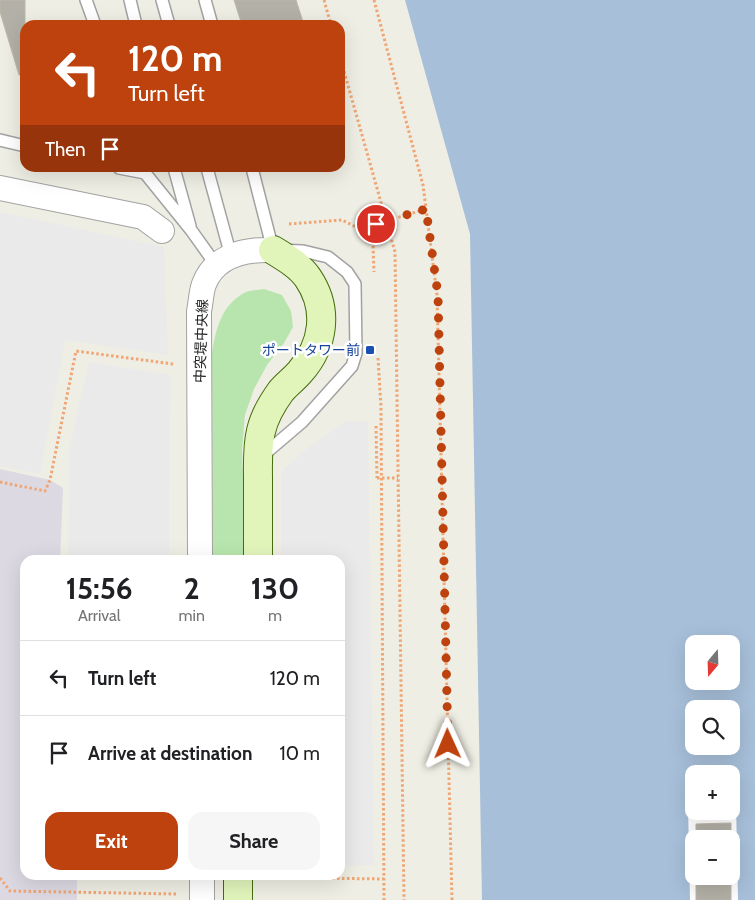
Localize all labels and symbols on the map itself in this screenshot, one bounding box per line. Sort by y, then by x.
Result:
pin [355,203,397,245]
street label: 中突堤中央線 [191,299,211,383]
place label: ポートタワー前 [262,341,360,359]
marker: ポートタワー前 [364,344,376,356]
north arrow [685,635,740,690]
position arrow [421,717,473,769]

